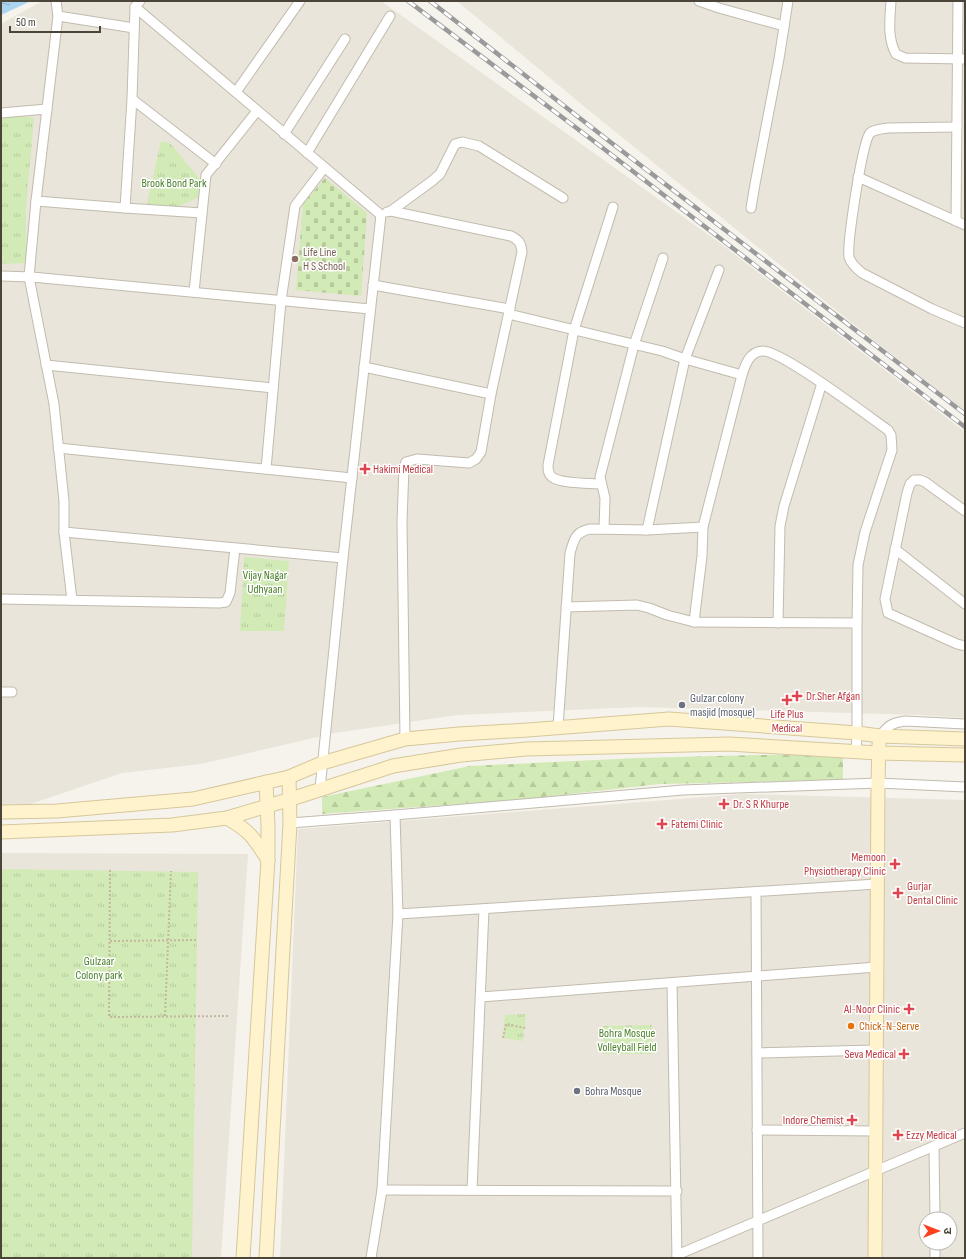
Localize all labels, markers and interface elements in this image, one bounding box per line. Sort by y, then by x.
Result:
scale bar [10,8,100,34]
text: 50 m [16,15,36,30]
park label: Brook Bond Park [142,176,207,191]
place label: Life Line H S School [303,245,345,274]
marker: Life Line H S School [290,254,300,264]
place label: Hakimi Medical [373,462,433,477]
marker: Hakimi Medical [360,464,370,474]
park label: Vijay Nagar Udhyaan [243,568,288,597]
place label: Dr.Sher Afgan [806,689,860,704]
marker: Dr.Sher Afgan [791,690,803,702]
place label: Gulzar colony masjid (mosque) [690,691,755,720]
marker: Life Plus Medical [782,695,792,705]
marker: Gulzar colony masjid (mosque) [677,700,687,710]
place label: Life Plus Medical [770,707,804,736]
place label: Dr. S R Khurpe [733,797,789,812]
marker: Dr. S R Khurpe [718,798,730,810]
place label: Fatemi Clinic [671,817,723,832]
marker: Fatemi Clinic [656,818,668,830]
place label: Memoon Physiotherapy Clinic [804,850,886,879]
marker: Memoon Physiotherapy Clinic [889,858,901,870]
place label: Gurjar Dental Clinic [907,879,958,908]
marker: Gurjar Dental Clinic [892,887,904,899]
park label: Gulzaar Colony park [75,954,123,983]
place label: Al-Noor Clinic [843,1002,900,1017]
marker: Al-Noor Clinic [903,1003,915,1015]
place label: Chick-N-Serve [859,1019,919,1034]
marker: Chick-N-Serve [846,1021,856,1031]
park label: Bohra Mosque Volleyball Field [598,1026,656,1055]
place label: Seva Medical [844,1047,896,1062]
marker: Seva Medical [899,1049,909,1059]
place label: Bohra Mosque [585,1084,642,1099]
marker: Bohra Mosque [572,1086,582,1096]
place label: Indore Chemist [783,1113,844,1128]
marker: Indore Chemist [847,1115,857,1125]
place label: Ezzy Medical [906,1128,957,1143]
marker: Ezzy Medical [893,1130,903,1140]
north arrow [918,1211,958,1251]
text: उ [941,1228,954,1235]

